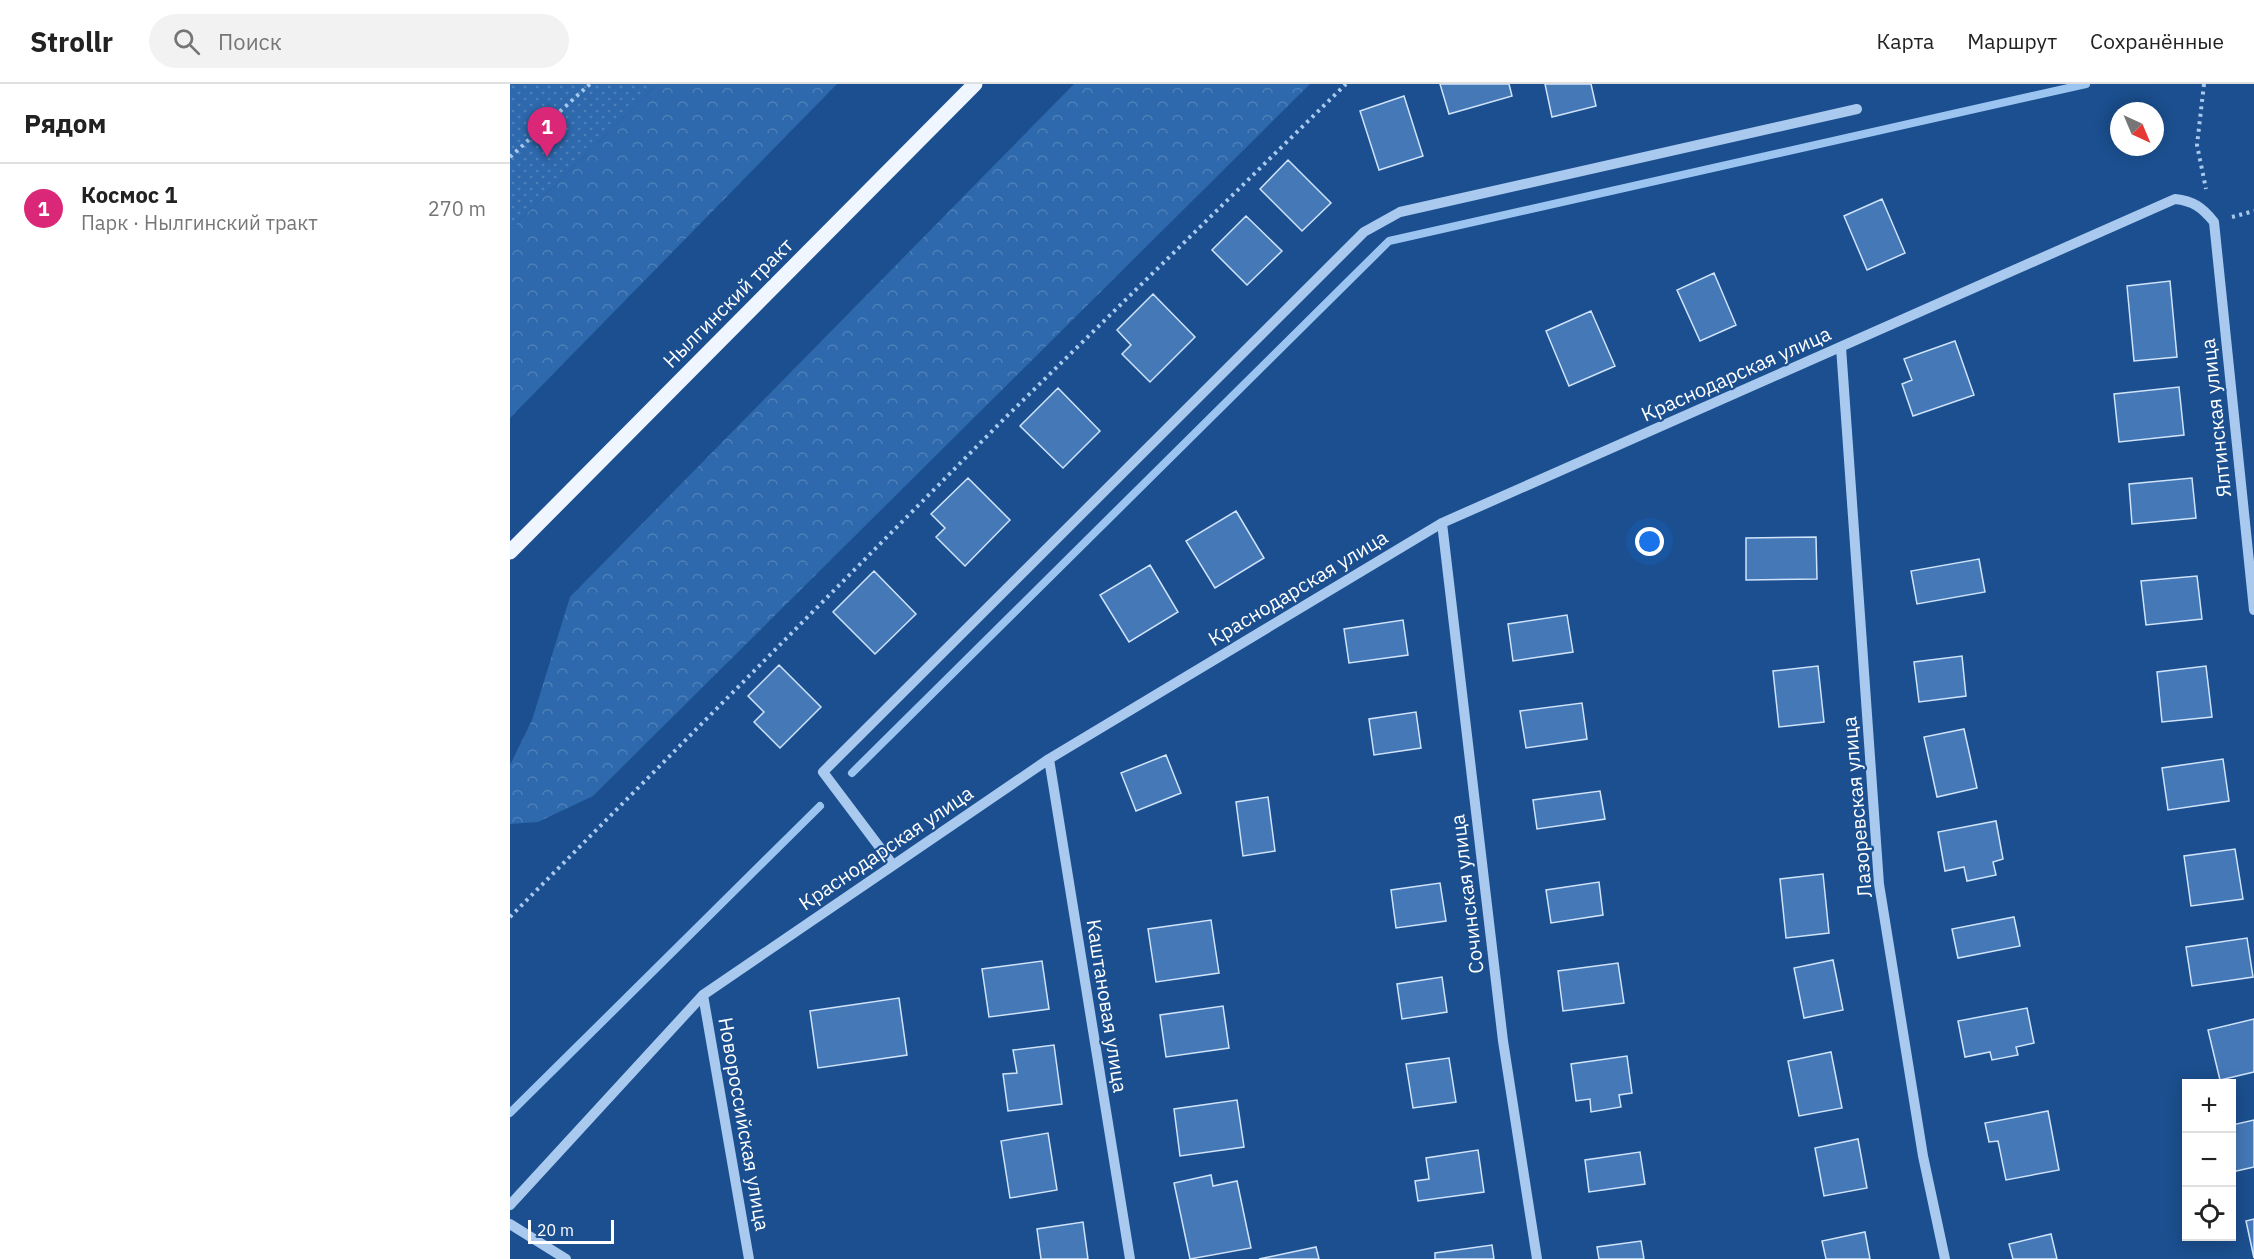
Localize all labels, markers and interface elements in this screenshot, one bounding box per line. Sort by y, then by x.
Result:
search box [149,14,569,68]
text: Strollr [30,23,113,60]
icon: search [170,25,203,58]
text: Поиск [218,27,282,56]
text: Карта [1876,27,1934,55]
text: Маршрут [1967,27,2057,55]
text: Сохранённые [2090,27,2224,55]
north arrow [2110,102,2164,156]
text: Рядом [24,106,106,140]
pin: 1 [528,107,567,157]
text: Космос 1 [81,180,178,209]
text: 1 [38,195,50,222]
text: 270 m [428,195,486,222]
text: Парк · Нылгинский тракт [81,209,318,236]
street label: Нылгинский тракт [657,231,799,374]
street label: Краснодарская улица [1637,319,1835,428]
street label: Ялтинская улица [2194,337,2237,499]
street label: Краснодарская улица [1203,523,1393,652]
your location [1635,527,1664,556]
street label: Лазоревская улица [1835,715,1878,899]
street label: Краснодарская улица [793,779,979,916]
street label: Сочинская улица [1443,813,1490,975]
street label: Каштановая улица [1080,917,1135,1095]
street label: Новороссийская улица [712,1015,777,1233]
map controls [2182,1079,2236,1241]
button: + [2182,1079,2236,1133]
button: − [2182,1133,2236,1187]
button: locate [2182,1187,2236,1241]
scale bar [528,1217,614,1244]
text: 20 m [537,1220,574,1240]

